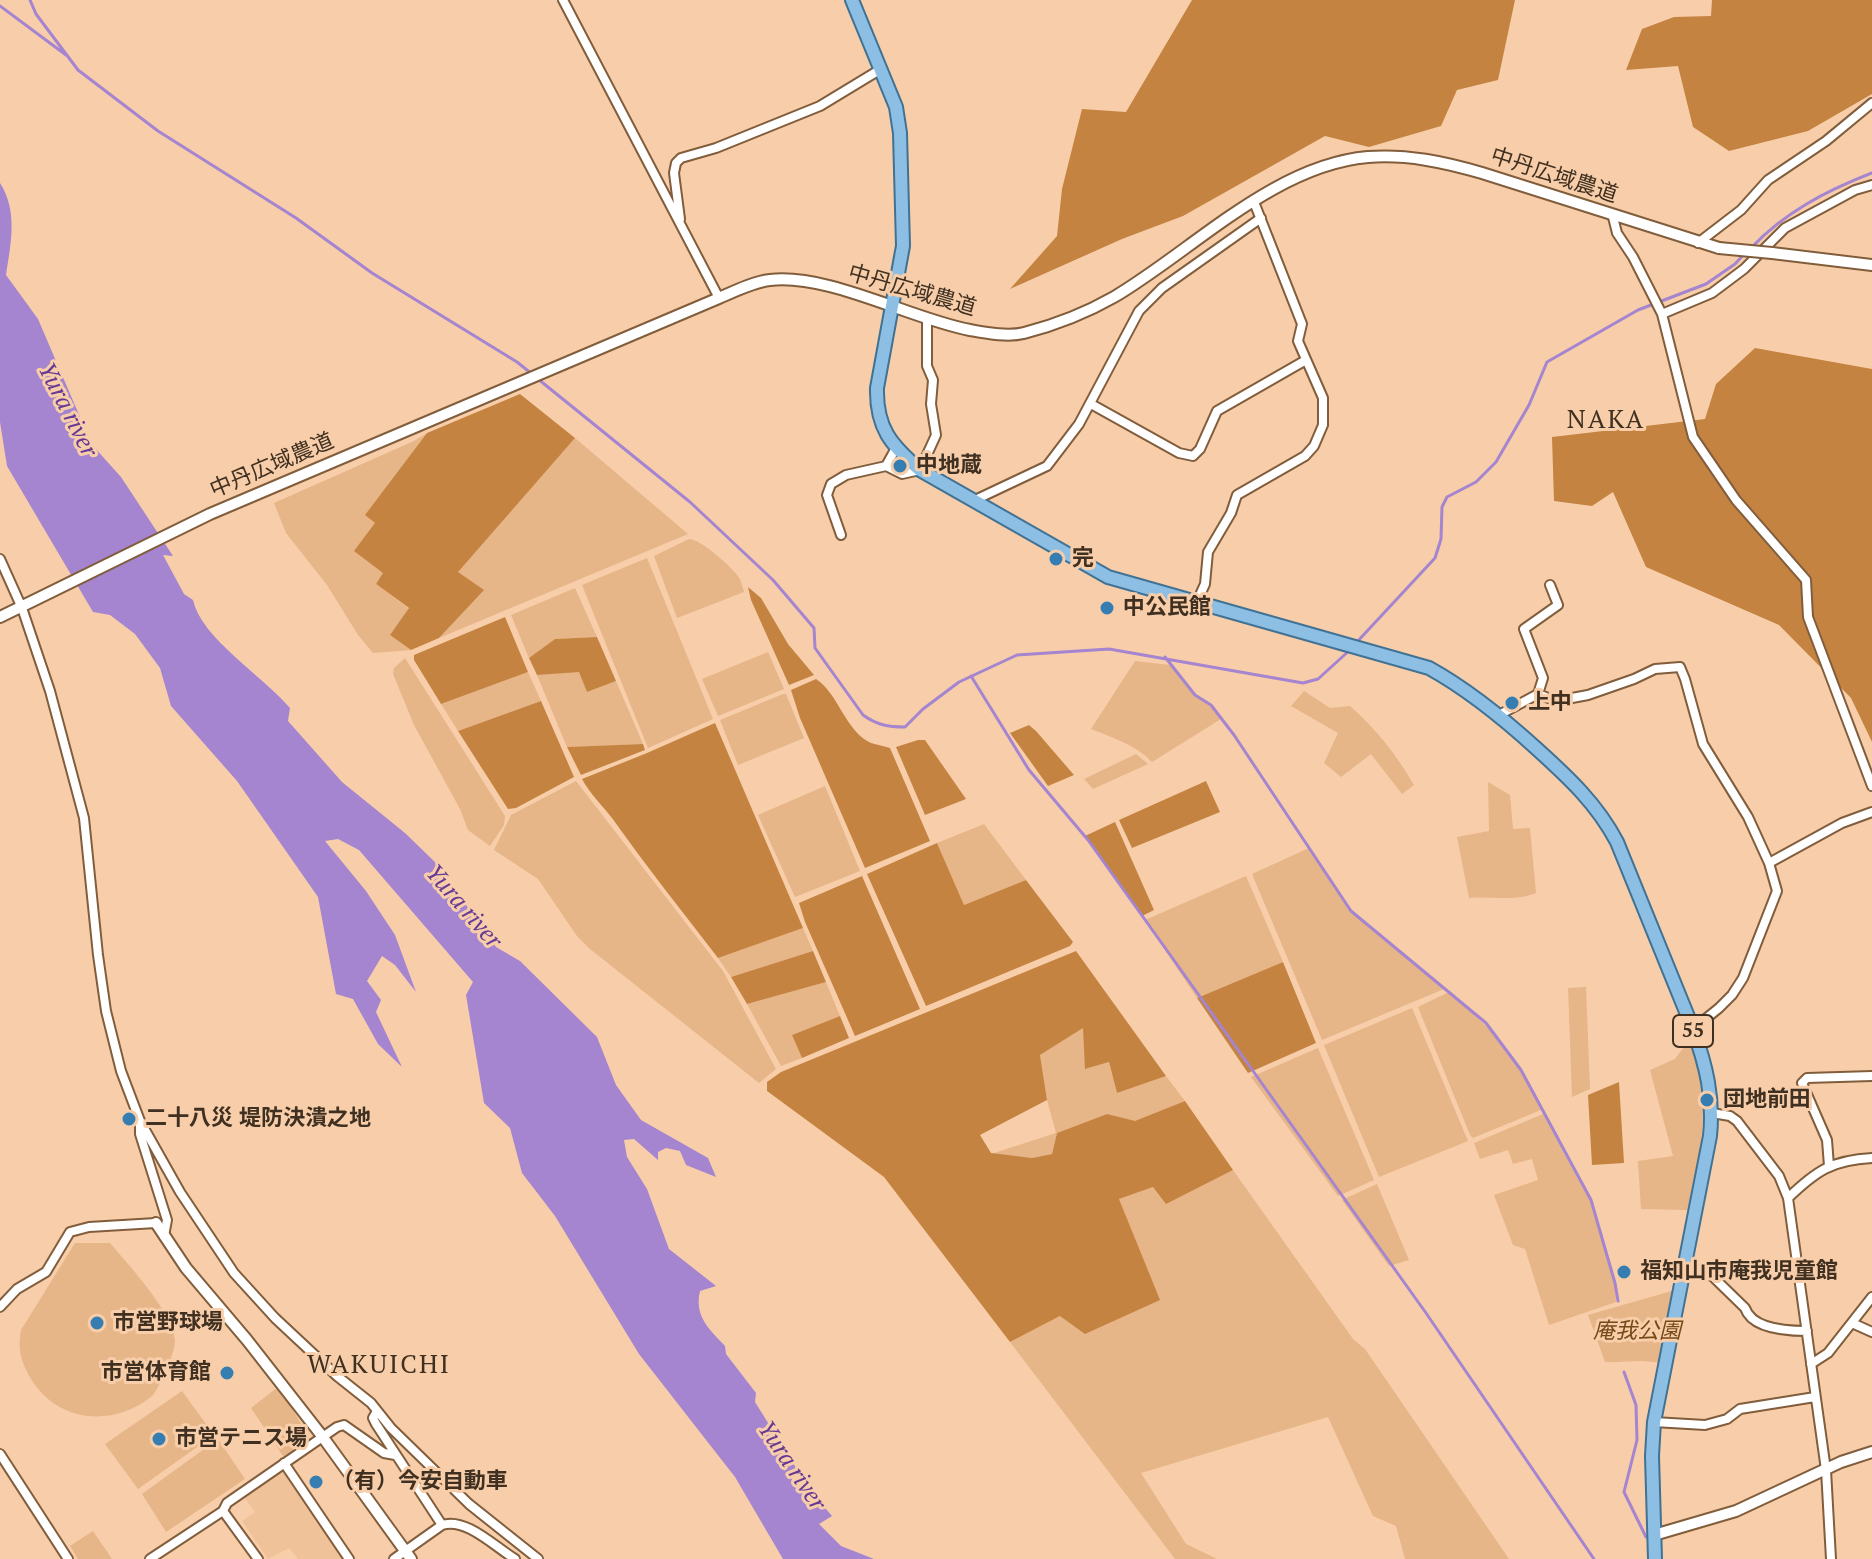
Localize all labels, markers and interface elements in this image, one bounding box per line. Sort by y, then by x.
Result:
street label: 中丹広域農道 [1487,143,1621,209]
street label: 中丹広域農道 [845,260,979,322]
water label: Yura river [31,358,103,462]
district label: NAKA [1567,405,1645,437]
street label: 中丹広域農道 [206,428,338,504]
place label: 中地蔵 [916,453,982,479]
marker: 中地蔵 [891,457,909,475]
place label: 完 [1072,546,1094,572]
marker: 完 [1047,550,1065,568]
place label: 中公民館 [1123,595,1211,621]
marker: 中公民館 [1098,599,1116,617]
place label: 上中 [1528,690,1572,716]
marker: 上中 [1503,694,1521,712]
water label: Yura river [419,859,507,955]
road number: 55 [1673,1015,1713,1047]
place label: 団地前田 [1723,1087,1811,1113]
marker: 団地前田 [1698,1091,1716,1109]
place label: 二十八災 堤防決潰之地 [145,1106,371,1132]
marker: 二十八災 堤防決潰之地 [120,1110,138,1128]
place label: 福知山市庵我児童館 [1640,1259,1838,1285]
marker: 福知山市庵我児童館 [1615,1263,1633,1281]
place label: 市営野球場 [113,1310,223,1336]
marker: 市営野球場 [88,1314,106,1332]
park label: 庵我公園 [1593,1319,1681,1345]
district label: WAKUICHI [307,1350,451,1382]
place label: 市営体育館 [101,1360,211,1386]
marker: 市営体育館 [218,1364,236,1382]
water label: Yura river [751,1416,831,1516]
place label: 市営テニス場 [175,1426,307,1452]
marker: 市営テニス場 [150,1430,168,1448]
place label: （有）今安自動車 [332,1469,508,1495]
marker: （有）今安自動車 [307,1473,325,1491]

